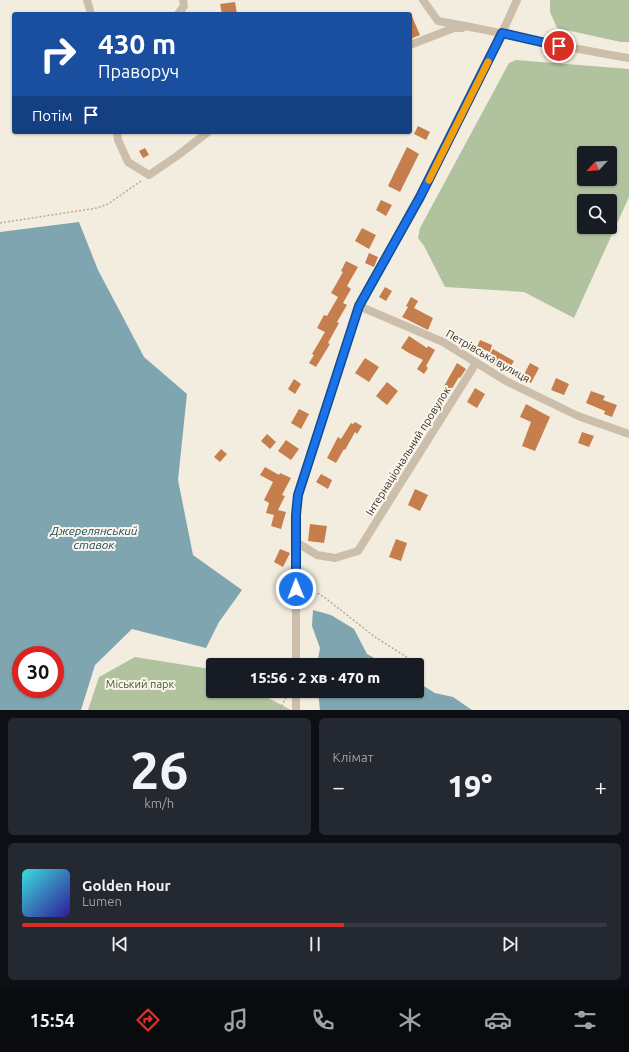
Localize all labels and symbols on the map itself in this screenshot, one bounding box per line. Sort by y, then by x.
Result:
pin [542,29,576,63]
north arrow [577,146,617,186]
street label: Петрівська вулиця [444,327,532,385]
street label: Інтернаціональний провулок [363,384,453,517]
water label: Джерелянський ставок [48,524,138,551]
position arrow [275,568,317,610]
speed limit sign: 30 [12,646,64,698]
park label: Міський парк [106,678,174,690]

